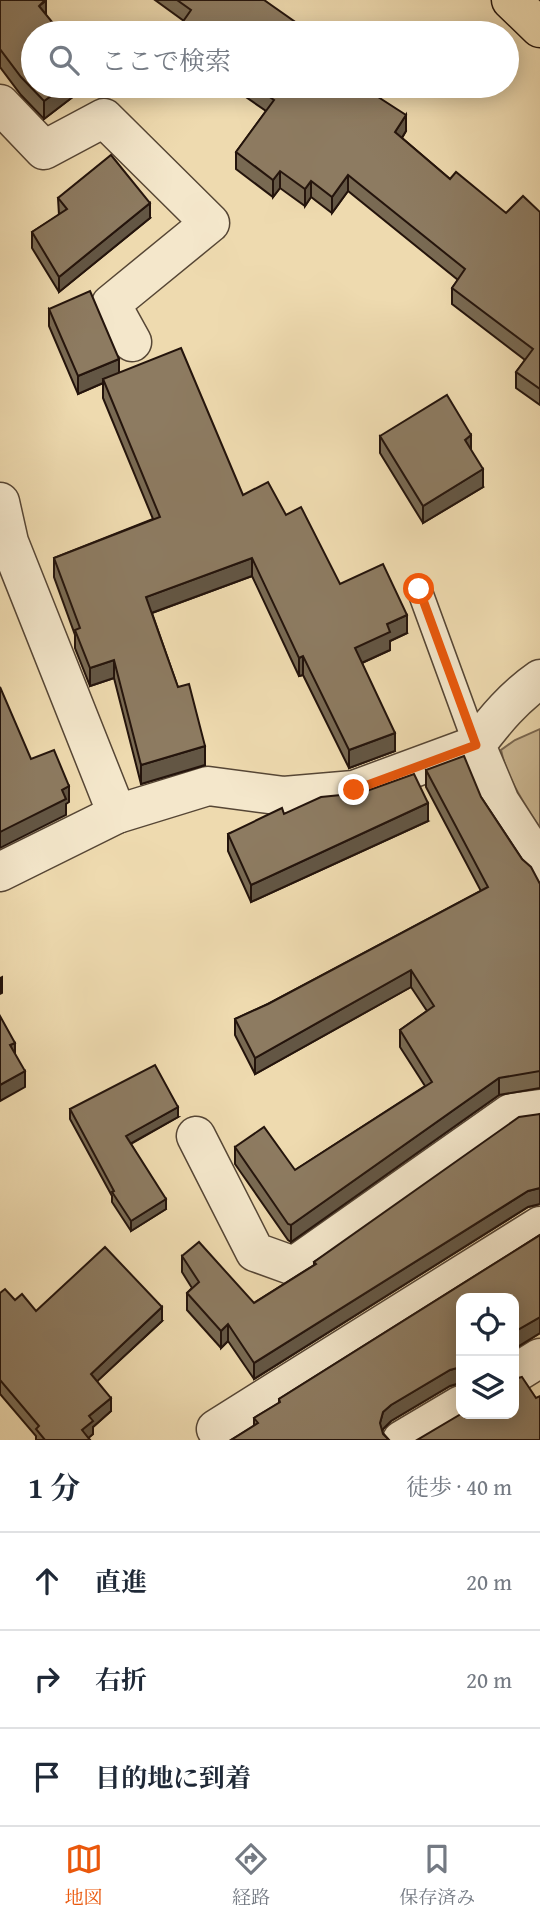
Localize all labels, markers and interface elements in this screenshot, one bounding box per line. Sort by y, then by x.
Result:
search box [21,21,519,98]
icon: search [45,41,83,79]
text: ここで検索 [101,41,231,80]
route start [403,573,434,604]
route end [338,774,369,805]
map controls [456,1293,519,1419]
button: locate [456,1293,519,1356]
button: layers [456,1356,519,1419]
text: 1 分 [28,1465,80,1509]
text: 徒歩 · 40 m [406,1470,512,1503]
icon: ahead [28,1562,66,1600]
text: 直進 [95,1562,147,1601]
text: 20 m [466,1565,512,1598]
icon: right [28,1660,66,1698]
text: 右折 [95,1660,147,1699]
text: 20 m [466,1663,512,1696]
icon: arrive [28,1758,66,1796]
text: 目的地に到着 [95,1758,251,1797]
tab: 地図 [65,1840,103,1911]
tab: 経路 [232,1840,270,1911]
tab: 保存済み [399,1840,475,1911]

